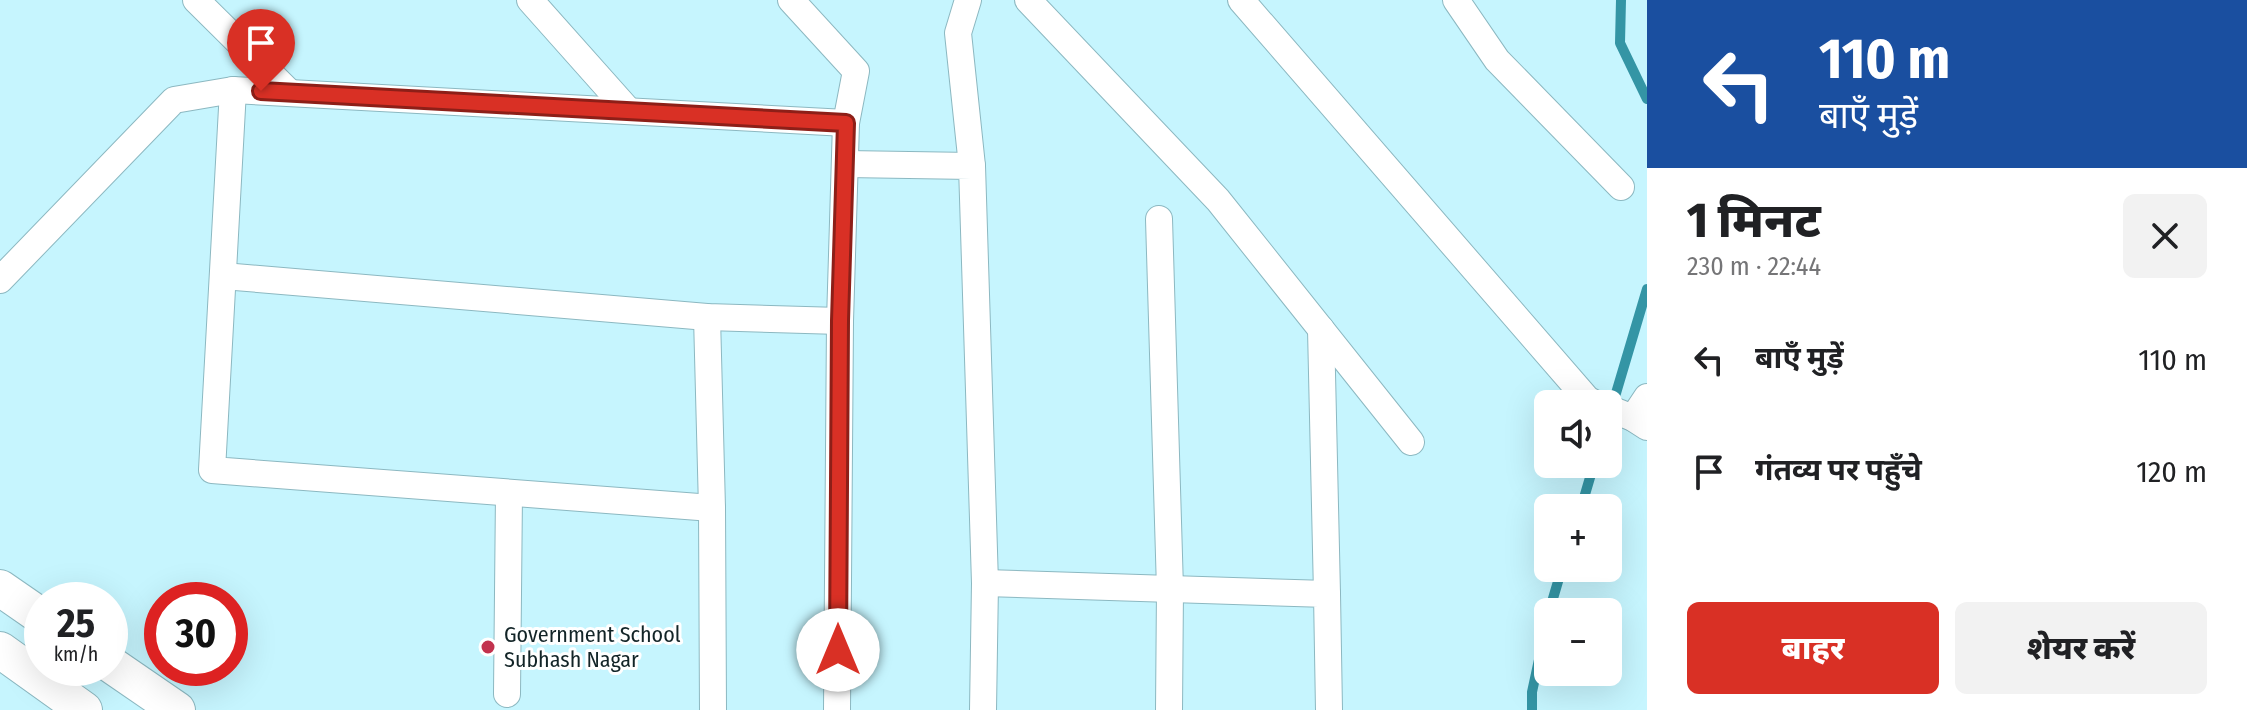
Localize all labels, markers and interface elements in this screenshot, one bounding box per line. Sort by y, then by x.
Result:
pin [227,9,295,91]
icon: arrive [239,21,283,65]
text: 110 m [1819,26,1950,93]
icon: left [1687,32,1791,136]
text: बाएँ मुड़ें [1819,94,1918,138]
text: 1 मिनट [1687,192,1821,250]
button: close [2123,194,2207,278]
text: 230 m · 22:44 [1687,251,1821,282]
icon: left [1687,338,1731,382]
text: बाएँ मुड़ें [1755,340,1844,376]
text: 110 m [2138,342,2207,378]
map controls [1534,390,1622,686]
button: sound [1534,390,1622,478]
icon: arrive [1687,450,1731,494]
text: गंतव्य पर पहुँचे [1755,452,1922,488]
text: 120 m [2136,454,2207,490]
button: + [1534,494,1622,582]
speed limit sign: 30 [144,582,248,686]
button: − [1534,598,1622,686]
text: 25 [57,600,95,648]
button: बाहर [1687,602,1939,694]
button: शेयर करें [1955,602,2207,694]
position arrow [796,608,880,692]
place label: Government School Subhash Nagar [504,621,681,673]
marker: Government School Subhash Nagar [479,638,497,656]
text: km/h [54,642,98,666]

